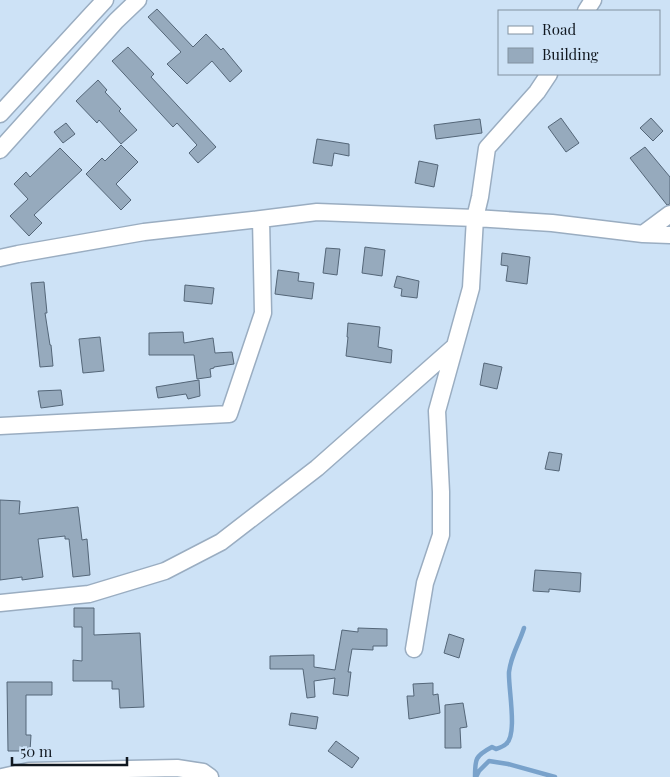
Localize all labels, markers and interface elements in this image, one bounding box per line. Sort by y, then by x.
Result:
legend [498,10,660,75]
text: Road [542,19,576,39]
text: Building [542,44,599,64]
scale bar [12,734,128,766]
text: 50 m [20,741,53,761]

